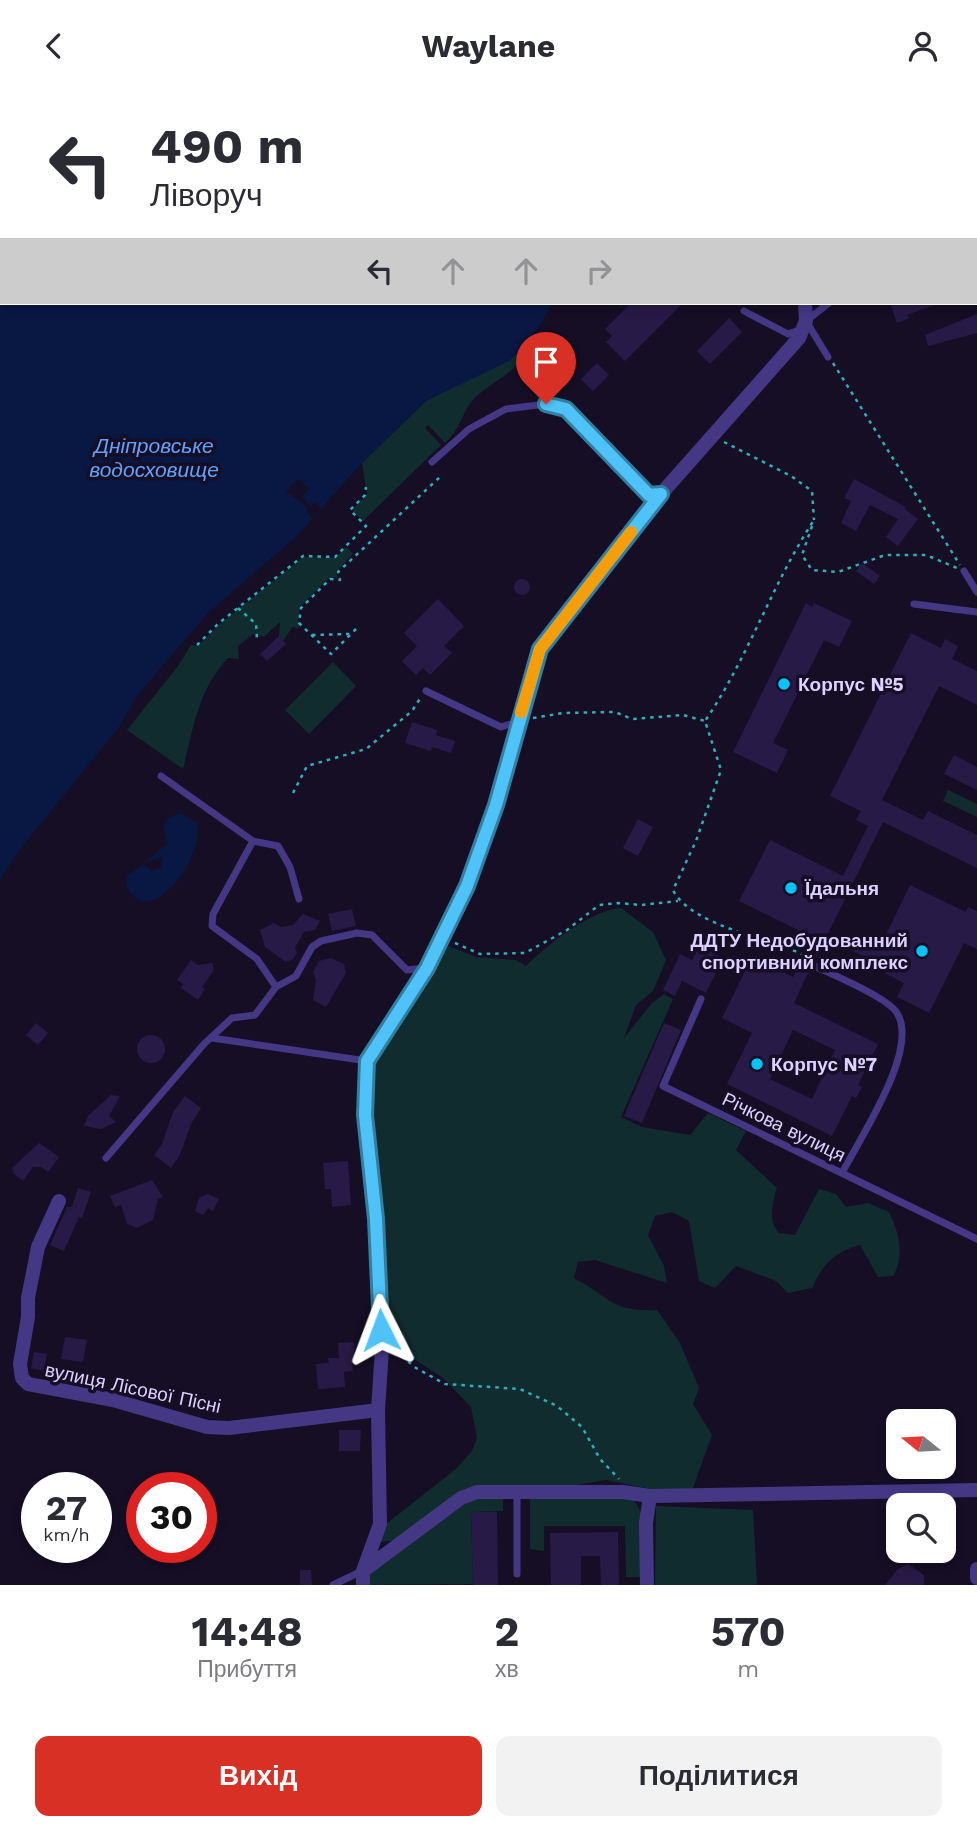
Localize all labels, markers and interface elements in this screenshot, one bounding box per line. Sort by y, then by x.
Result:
icon: back [35,27,73,65]
text: Waylane [422,27,555,65]
icon: person [904,27,942,65]
text: 490 m [150,117,304,175]
icon: left [35,119,126,210]
text: Ліворуч [150,176,263,214]
icon: left [361,252,399,290]
icon: ahead [434,252,472,290]
icon: ahead [507,252,545,290]
icon: right [580,252,618,290]
pin [516,332,576,404]
icon: arrive [527,343,565,381]
water label: Дніпровське водосховище [89,433,219,482]
place label: Корпус №5 [798,673,904,696]
marker: Корпус №5 [776,676,792,692]
place label: Їдальня [804,877,879,900]
marker: Їдальня [783,880,799,896]
place label: ДДТУ Недобудованний спортивний комплекс [691,929,908,974]
marker: ДДТУ Недобудованний спортивний комплекс [914,943,930,959]
place label: Корпус №7 [771,1053,877,1076]
marker: Корпус №7 [749,1056,765,1072]
street label: Річкова вулиця [719,1087,849,1167]
position arrow [344,1293,418,1367]
street label: вулиця Лісової Пісні [43,1358,223,1418]
north arrow [886,1409,956,1479]
map controls [886,1409,956,1563]
speed limit sign: 30 [126,1472,217,1563]
text: 27 [46,1487,87,1529]
button: search [886,1493,956,1563]
text: km/h [43,1524,90,1545]
text: 14:48 [191,1607,303,1656]
text: 2 [494,1607,519,1656]
text: 570 [711,1607,786,1656]
text: Прибуття [197,1656,297,1683]
text: хв [495,1656,519,1683]
text: m [737,1656,759,1683]
button: Вихід [35,1736,482,1816]
button: Поділитися [496,1736,942,1816]

